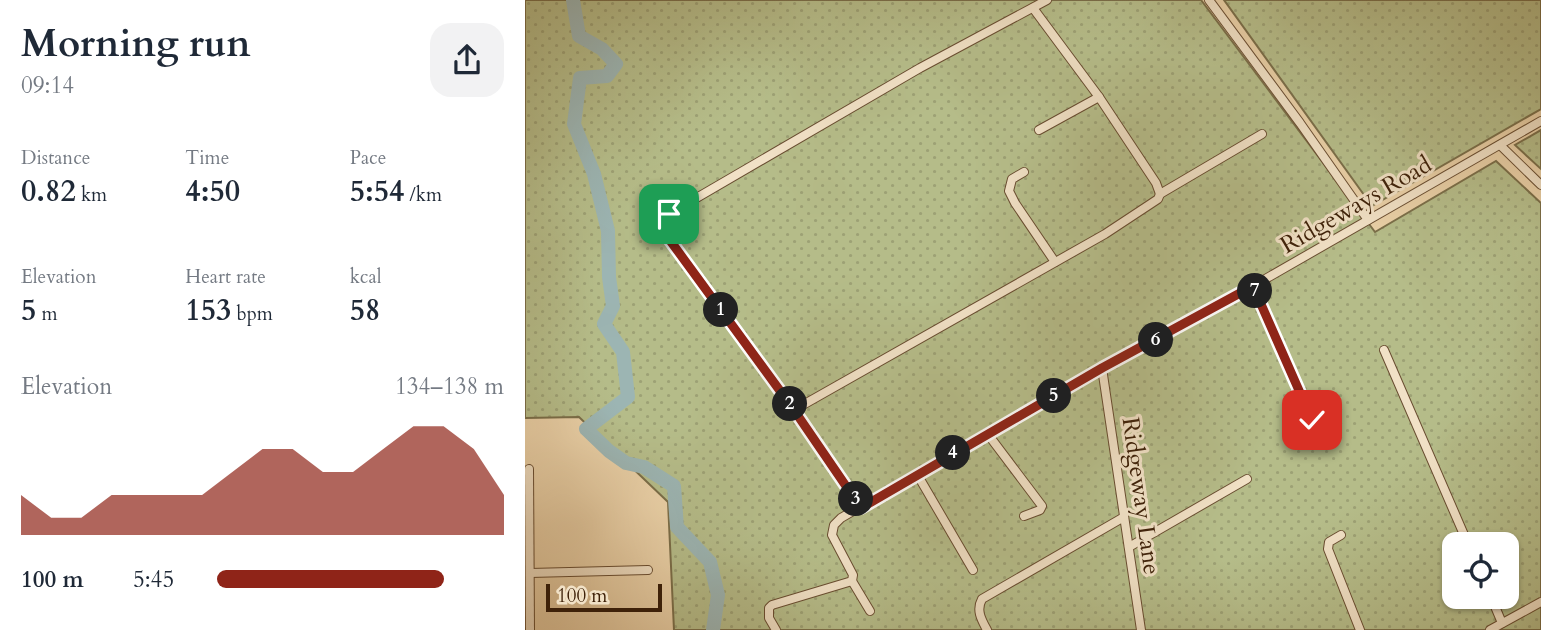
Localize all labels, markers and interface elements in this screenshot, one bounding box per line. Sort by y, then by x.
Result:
text: Morning run [21,18,251,70]
button: share [430,23,504,97]
text: 09:14 [21,70,74,101]
text: Distance [21,145,90,171]
text: Time [185,145,229,171]
text: Pace [350,145,386,171]
street label: Ridgeways Road [1274,148,1438,262]
text: 0.82 [21,171,76,212]
text: 4:50 [185,171,240,212]
text: 5:54 [350,171,404,212]
text: km [76,182,107,208]
text: /km [404,182,442,208]
pin [639,184,699,244]
icon: arrive [650,195,688,233]
text: Elevation [21,264,96,290]
text: Heart rate [185,264,266,290]
text: kcal [350,264,382,290]
pin: 7 [1237,274,1273,308]
text: 7 [1250,277,1259,303]
text: 5 [21,290,36,331]
text: 153 [185,290,231,331]
text: 58 [350,290,380,331]
pin: 1 [703,292,739,328]
text: 1 [716,296,725,322]
text: m [36,301,58,327]
text: bpm [231,301,273,327]
pin: 6 [1139,322,1173,358]
text: 6 [1151,326,1160,352]
text: Elevation [21,371,112,402]
text: 134–138 m [395,371,504,402]
pin: 5 [1037,378,1071,414]
text: 5 [1049,382,1058,408]
pin: 2 [772,386,807,422]
text: 2 [785,390,794,416]
pin [1282,390,1342,450]
icon: check [1293,401,1331,439]
street label: Ridgeway Lane [1114,415,1168,577]
pin: 4 [935,435,971,470]
text: 4 [948,439,957,465]
pin: 3 [839,482,873,516]
text: 3 [851,485,860,511]
map controls [1442,532,1519,609]
button: locate [1442,532,1519,609]
text: 100 m [21,564,84,595]
text: 5:45 [133,564,174,595]
scale bar [546,581,661,613]
text: 100 m [557,583,607,609]

